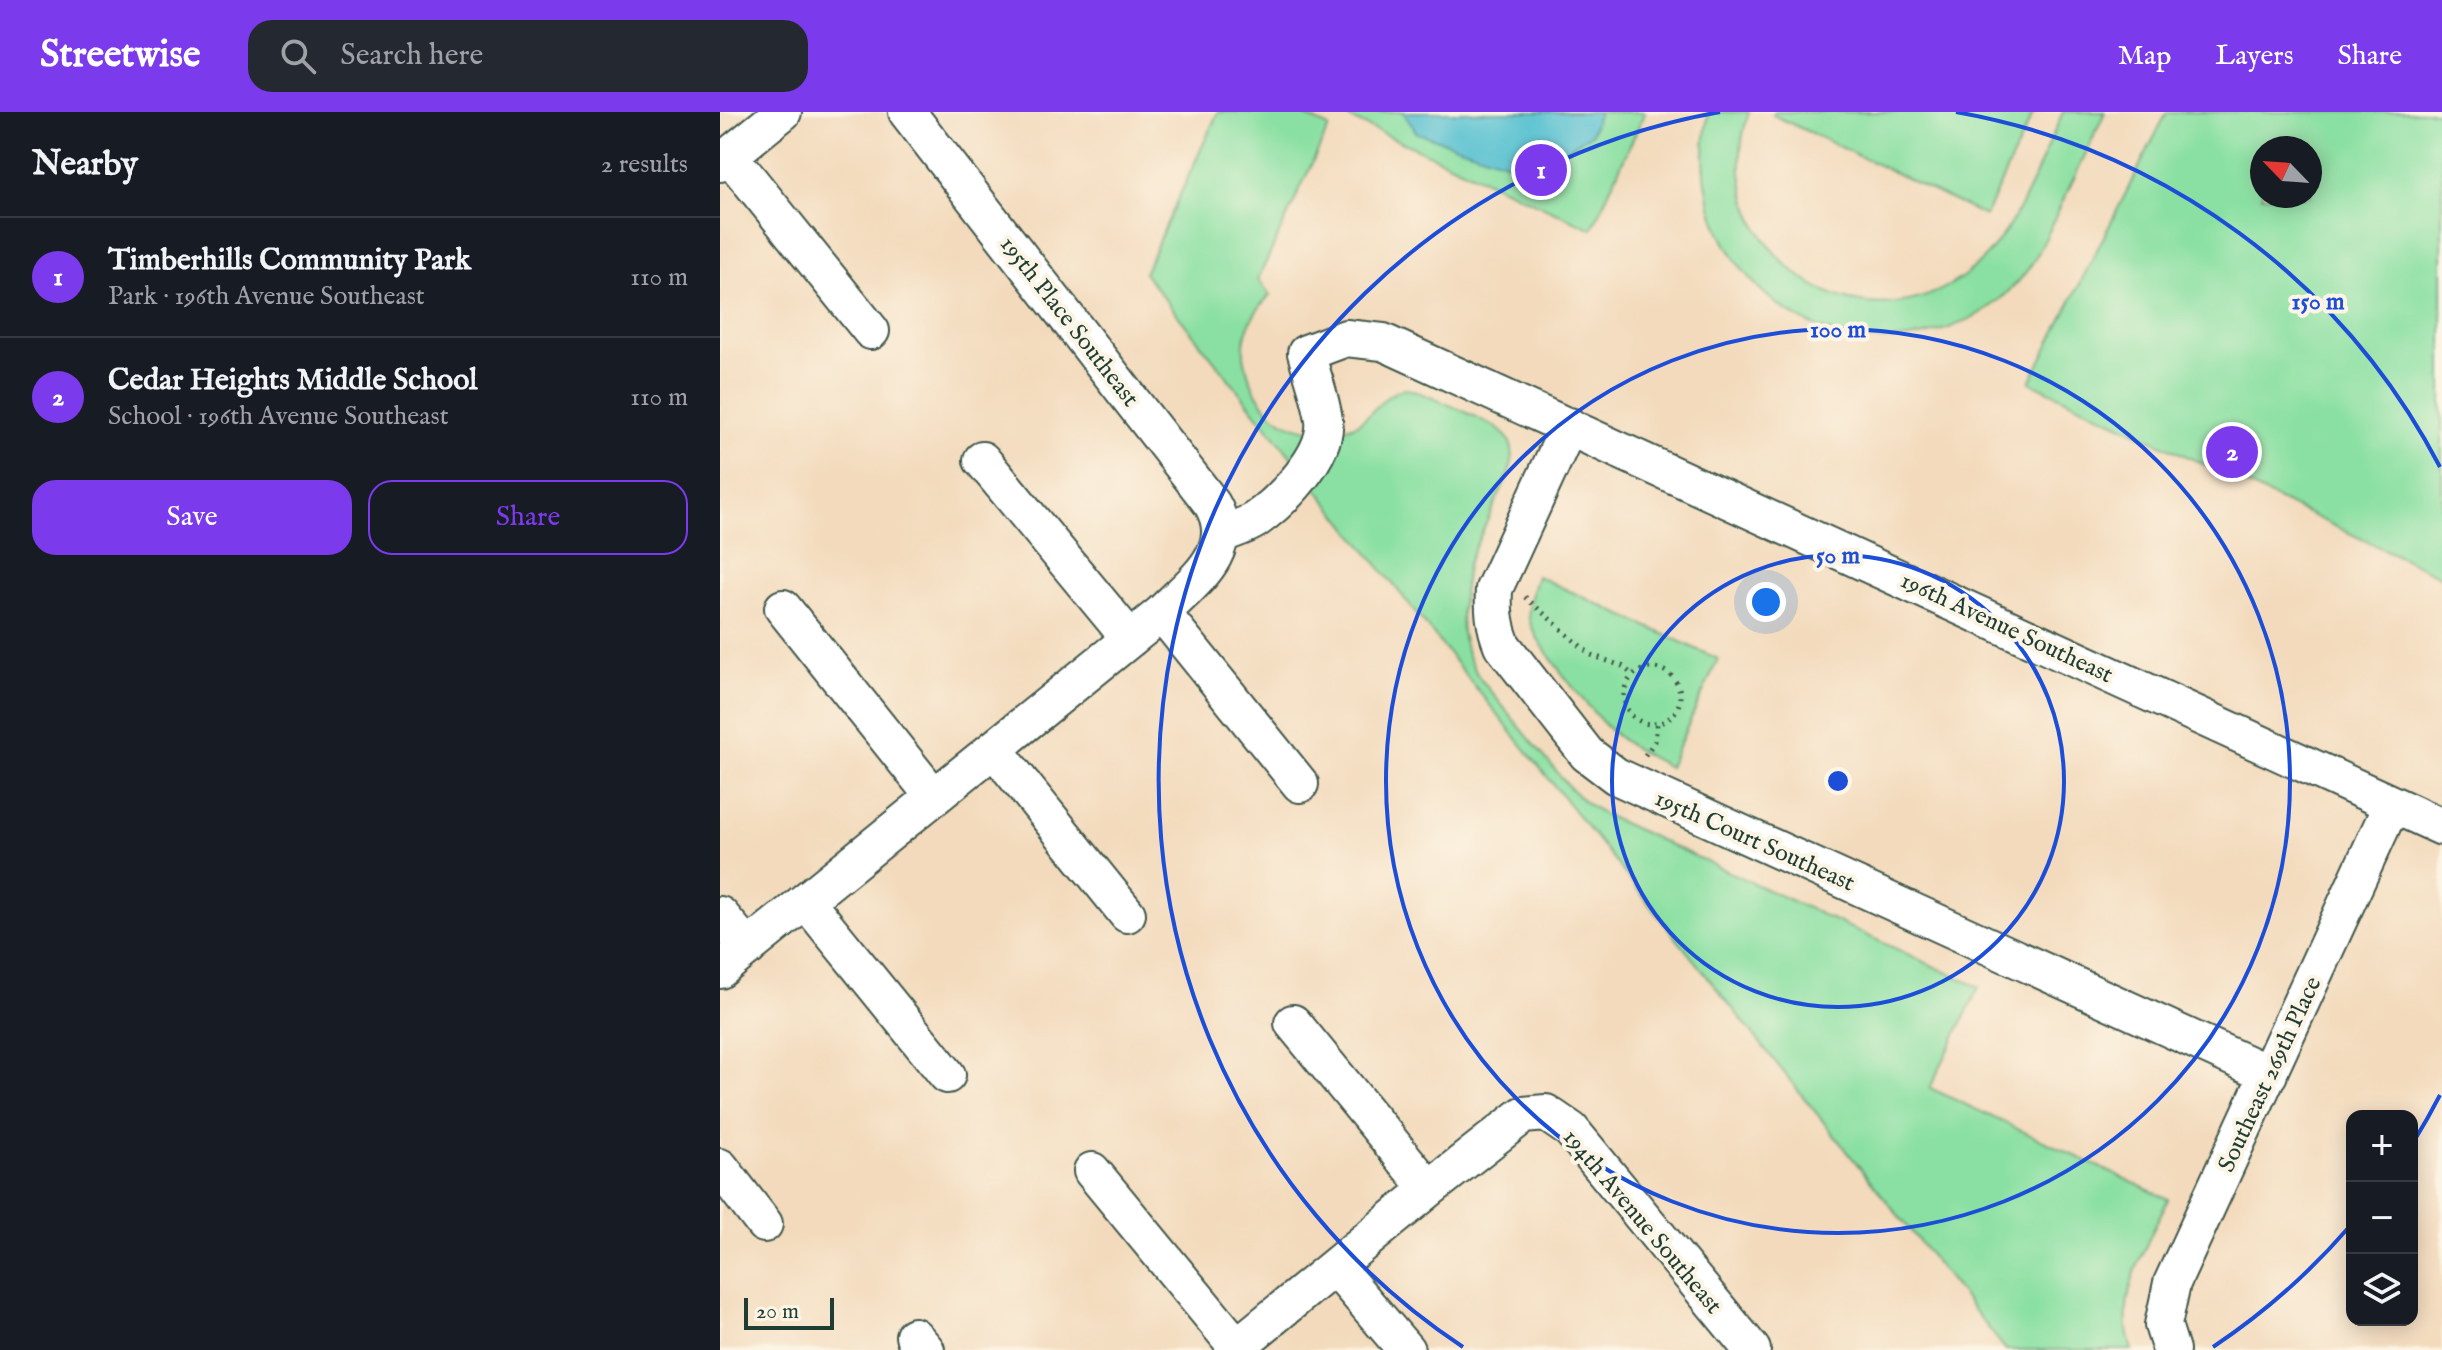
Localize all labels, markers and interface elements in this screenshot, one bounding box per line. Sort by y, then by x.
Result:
search box [248,20,808,92]
text: Streetwise [40,32,200,80]
icon: search [276,34,320,78]
text: Search here [340,37,483,75]
text: Map [2118,39,2171,74]
text: Layers [2215,39,2294,74]
text: Share [2338,39,2402,74]
north arrow [2250,136,2322,208]
pin: 1 [1515,140,1567,200]
text: Nearby [32,143,138,186]
text: 2 results [601,148,688,181]
street label: 195th Place Southeast [992,230,1145,414]
text: Timberhills Community Park [108,242,471,280]
text: 1 [53,261,63,294]
text: 110 m [630,261,688,294]
text: Park · 196th Avenue Southeast [108,280,425,313]
text: 150 m [2291,287,2345,318]
text: 100 m [1810,315,1867,346]
text: Cedar Heights Middle School [108,362,477,400]
text: 2 [52,381,64,414]
text: 110 m [630,381,688,414]
text: School · 196th Avenue Southeast [108,400,449,433]
pin: 2 [2206,422,2258,482]
button: Save [32,480,352,555]
button: Share [368,480,688,555]
text: 50 m [1816,541,1861,572]
street label: 196th Avenue Southeast [1895,566,2118,691]
your location [1746,582,1786,622]
centre of rings [1824,767,1852,795]
street label: 195th Court Southeast [1650,783,1859,899]
street label: Southeast 269th Place [2211,972,2329,1177]
map controls [2346,1110,2418,1326]
button: + [2346,1110,2418,1182]
street label: 194th Avenue Southeast [1555,1123,1728,1321]
button: − [2346,1182,2418,1254]
button: layers [2346,1254,2418,1326]
scale bar [744,1294,834,1330]
text: 20 m [756,1298,799,1326]

